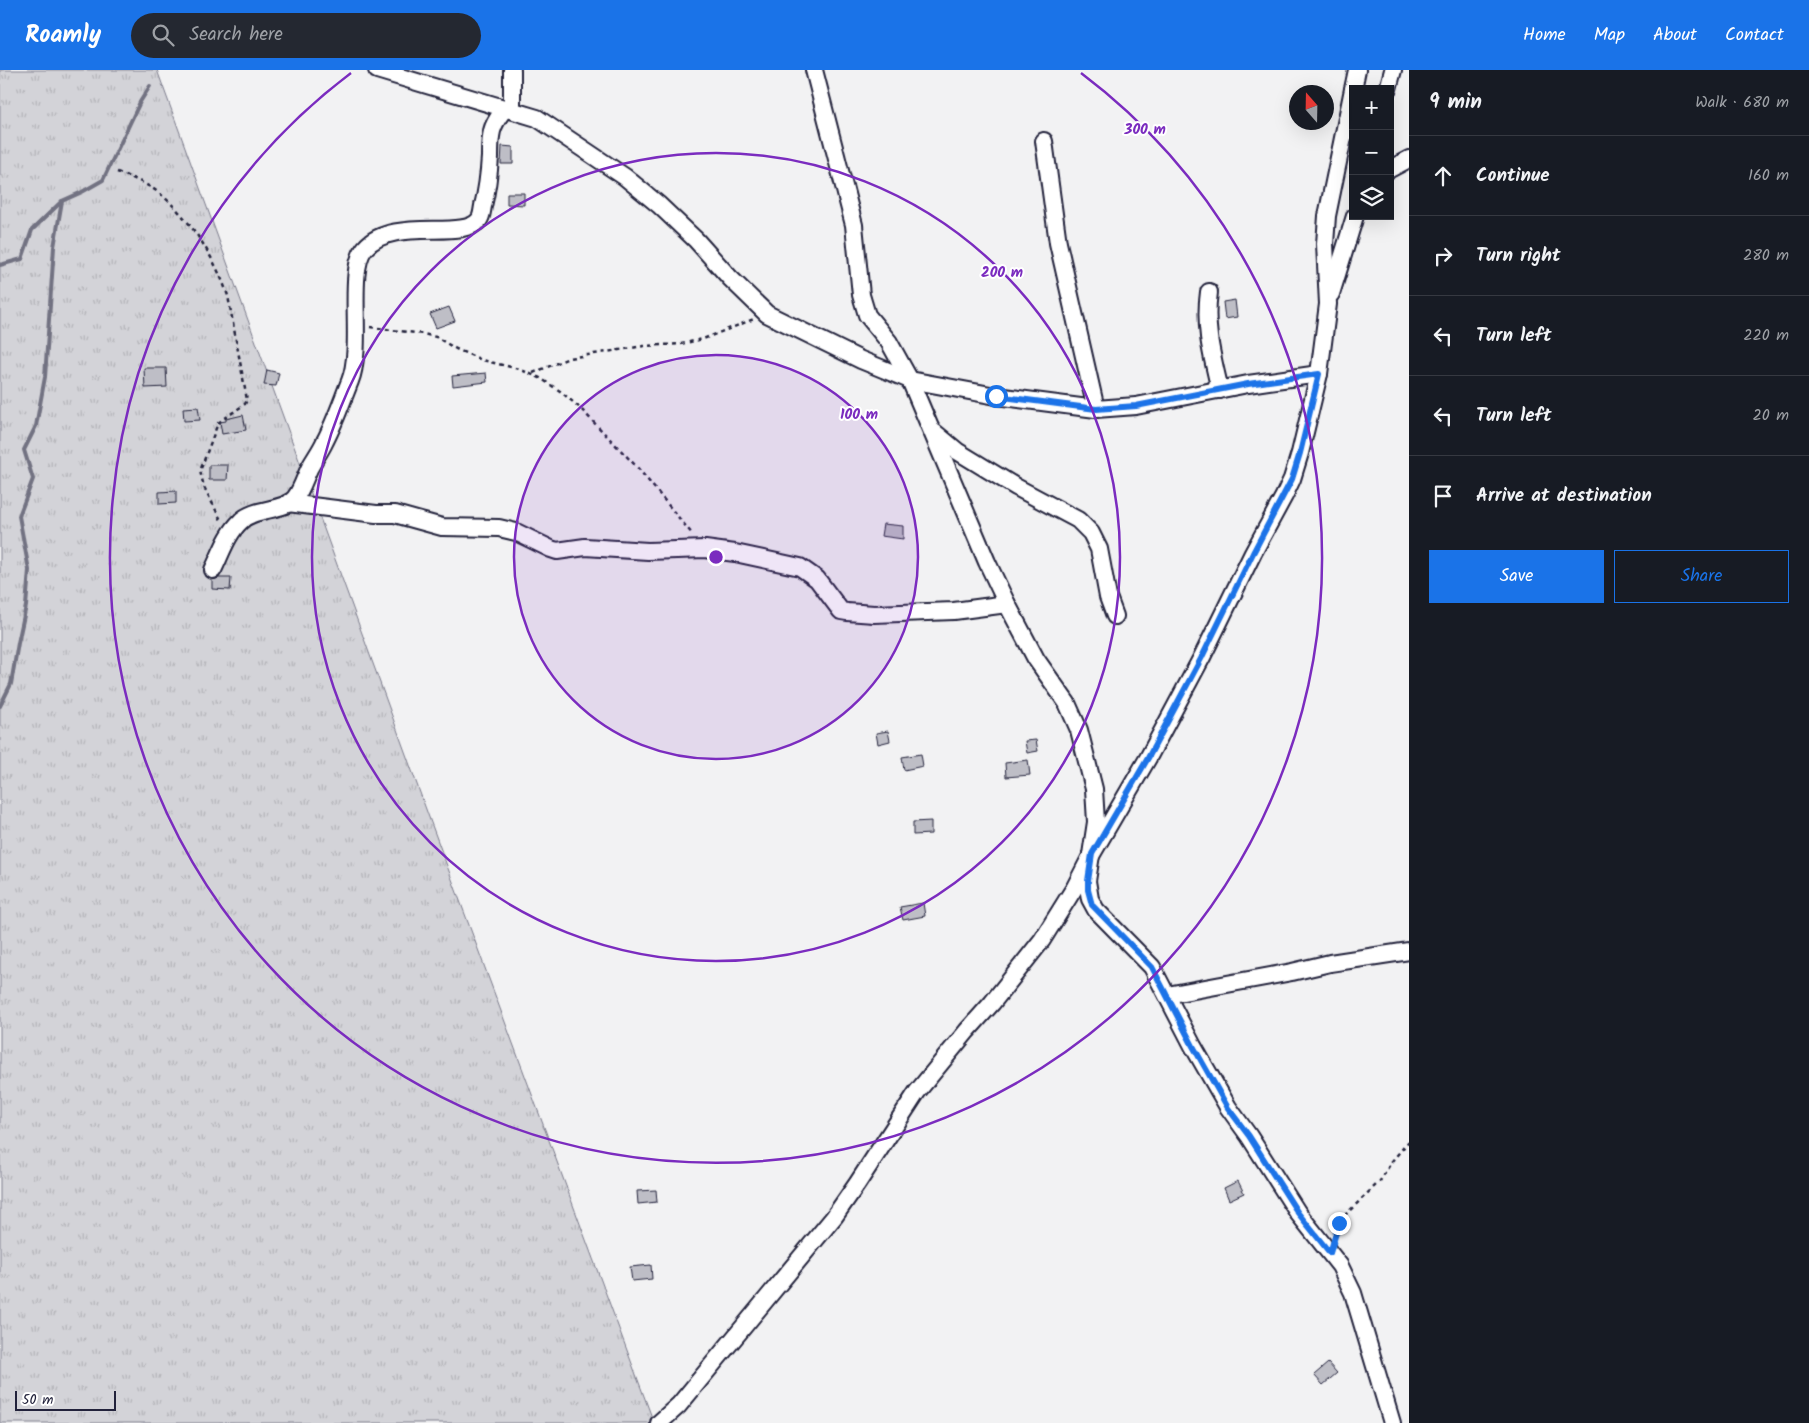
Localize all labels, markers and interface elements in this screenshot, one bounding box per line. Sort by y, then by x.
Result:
search box [131,13,481,58]
text: Roamly [25,16,101,55]
text: Search here [189,20,283,50]
icon: search [149,21,177,49]
text: Home [1523,21,1566,50]
text: Map [1594,21,1625,50]
text: About [1653,21,1697,50]
text: Contact [1725,21,1784,50]
north arrow [1289,85,1334,130]
map controls [1349,85,1394,220]
button: + [1349,85,1394,130]
text: 9 min [1429,86,1482,119]
text: Walk · 680 m [1695,90,1789,115]
text: 300 m [1123,118,1166,142]
button: − [1349,130,1394,175]
text: Continue [1476,161,1549,191]
icon: ahead [1429,162,1457,190]
text: 160 m [1748,163,1789,188]
button: layers [1349,175,1394,220]
text: Turn right [1476,241,1561,271]
icon: right [1429,242,1457,270]
text: 280 m [1743,243,1789,268]
text: 200 m [981,261,1023,285]
text: Turn left [1476,321,1551,351]
icon: left [1429,322,1457,350]
text: 220 m [1743,323,1789,348]
route start [985,385,1008,408]
text: Turn left [1476,401,1551,431]
icon: left [1429,402,1457,430]
text: 100 m [840,403,878,427]
text: 20 m [1753,403,1789,428]
text: Arrive at destination [1476,481,1652,511]
icon: arrive [1429,482,1457,510]
centre of rings [707,548,725,566]
button: Save [1429,550,1604,603]
button: Share [1614,550,1789,603]
route end [1328,1212,1351,1235]
scale bar [15,1388,116,1411]
text: 50 m [22,1389,53,1411]

